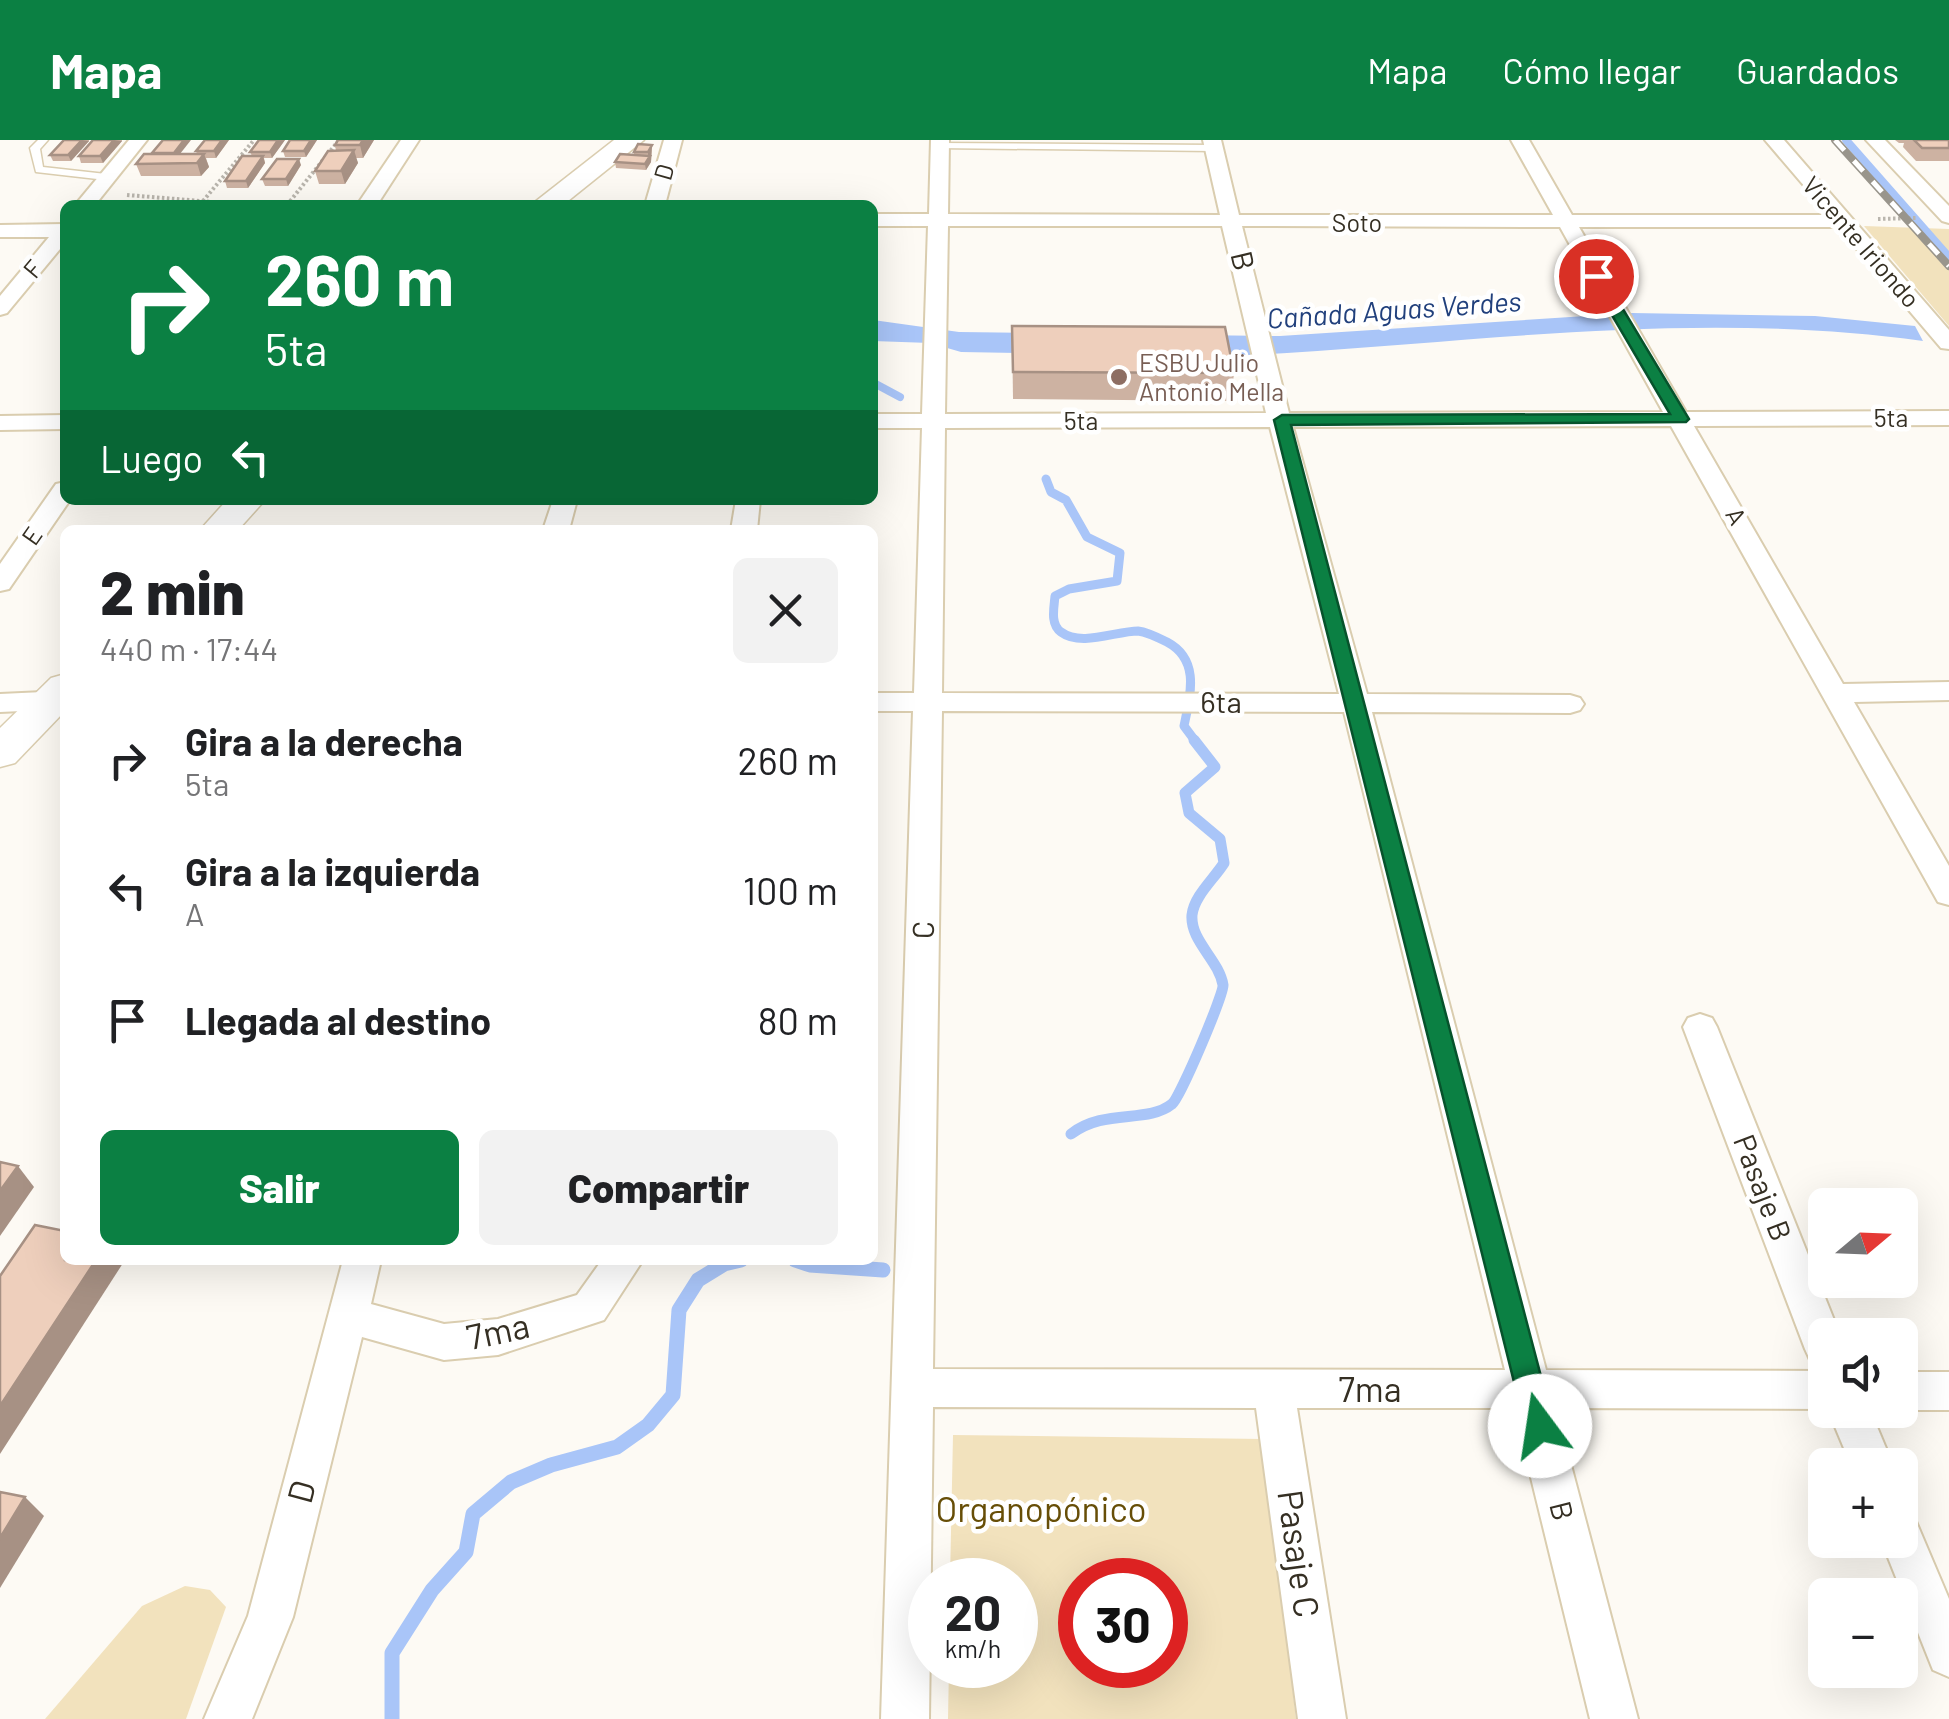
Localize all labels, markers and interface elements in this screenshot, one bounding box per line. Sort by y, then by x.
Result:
text: Mapa [50,41,162,99]
text: Mapa [1367,49,1447,91]
text: Cómo llegar [1502,49,1681,91]
text: Guardados [1736,49,1899,91]
street label: D [646,160,680,183]
street label: Vicente Iriondo [1797,170,1927,313]
street label: Soto [1332,207,1382,237]
pin [1554,234,1639,319]
text: 260 m [265,236,454,320]
icon: right [100,240,230,370]
street label: B [1224,247,1264,274]
icon: arrive [1569,249,1624,304]
street label: F [16,253,48,283]
water label: Cañada Aguas Verdes [1266,283,1522,335]
text: 5ta [265,321,328,375]
place label: ESBU Julio Antonio Mella [1139,347,1284,406]
marker: ESBU Julio Antonio Mella [1108,366,1130,388]
street label: 5ta [1874,402,1908,432]
street label: 5ta [1064,405,1098,435]
icon: left [223,430,278,485]
text: Luego [100,435,203,481]
street label: A [1720,501,1754,530]
street label: E [15,521,48,550]
text: 2 min [100,555,245,627]
button: close [733,558,838,663]
text: 440 m · 17:44 [100,629,278,667]
street label: 6ta [1200,683,1242,719]
text: Gira a la derecha [185,718,463,764]
icon: right [100,733,155,788]
text: 260 m [738,737,838,783]
text: 5ta [185,764,229,802]
text: Gira a la izquierda [185,848,480,894]
icon: left [100,863,155,918]
text: 100 m [743,867,838,913]
text: A [185,894,204,932]
street label: C [904,921,940,939]
icon: arrive [100,993,155,1048]
text: Llegada al destino [185,997,491,1043]
text: 80 m [758,997,838,1043]
street label: Pasaje B [1727,1129,1801,1246]
button: Salir [100,1130,459,1245]
button: Compartir [479,1130,838,1245]
north arrow [1808,1188,1918,1298]
map controls [1808,1188,1918,1688]
street label: 7ma [462,1303,533,1357]
button: sound [1808,1318,1918,1428]
street label: 7ma [1338,1367,1402,1409]
position arrow [1488,1374,1592,1478]
button: + [1808,1448,1918,1558]
street label: D [277,1476,323,1507]
park label: Organopónico [935,1487,1147,1529]
street label: Pasaje C [1270,1487,1330,1620]
street label: B [1543,1497,1583,1524]
speed limit sign: 30 [1058,1558,1188,1688]
button: − [1808,1578,1918,1688]
text: 20 [945,1581,1001,1641]
text: km/h [945,1633,1001,1663]

